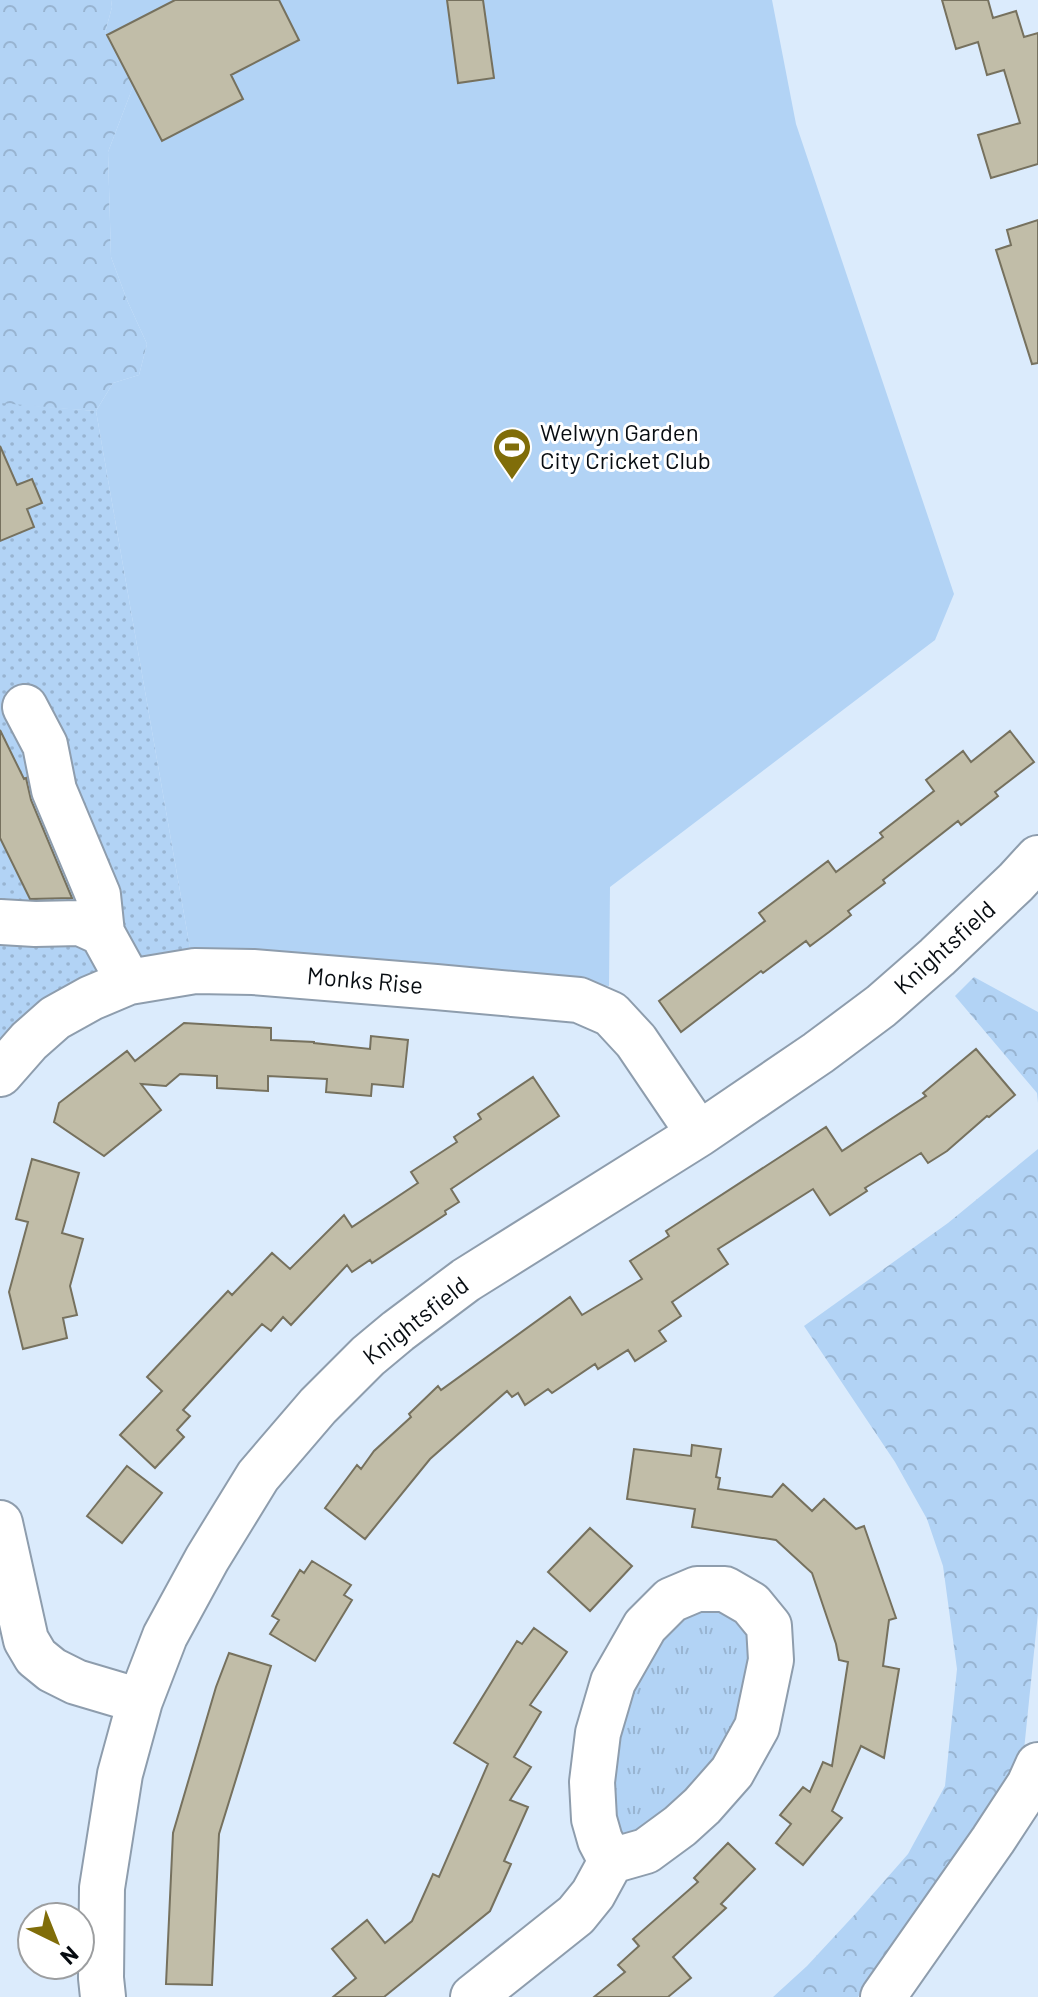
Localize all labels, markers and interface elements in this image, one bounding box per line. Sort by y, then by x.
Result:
place label: Welwyn Garden City Cricket Club [540,417,711,474]
sports icon: Welwyn Garden City Cricket Club [491,426,533,481]
street label: Knightsfield [888,894,1000,1000]
street label: Monks Rise [306,960,424,999]
street label: Knightsfield [357,1270,474,1370]
north arrow [16,1901,96,1981]
text: N [56,1942,85,1971]

